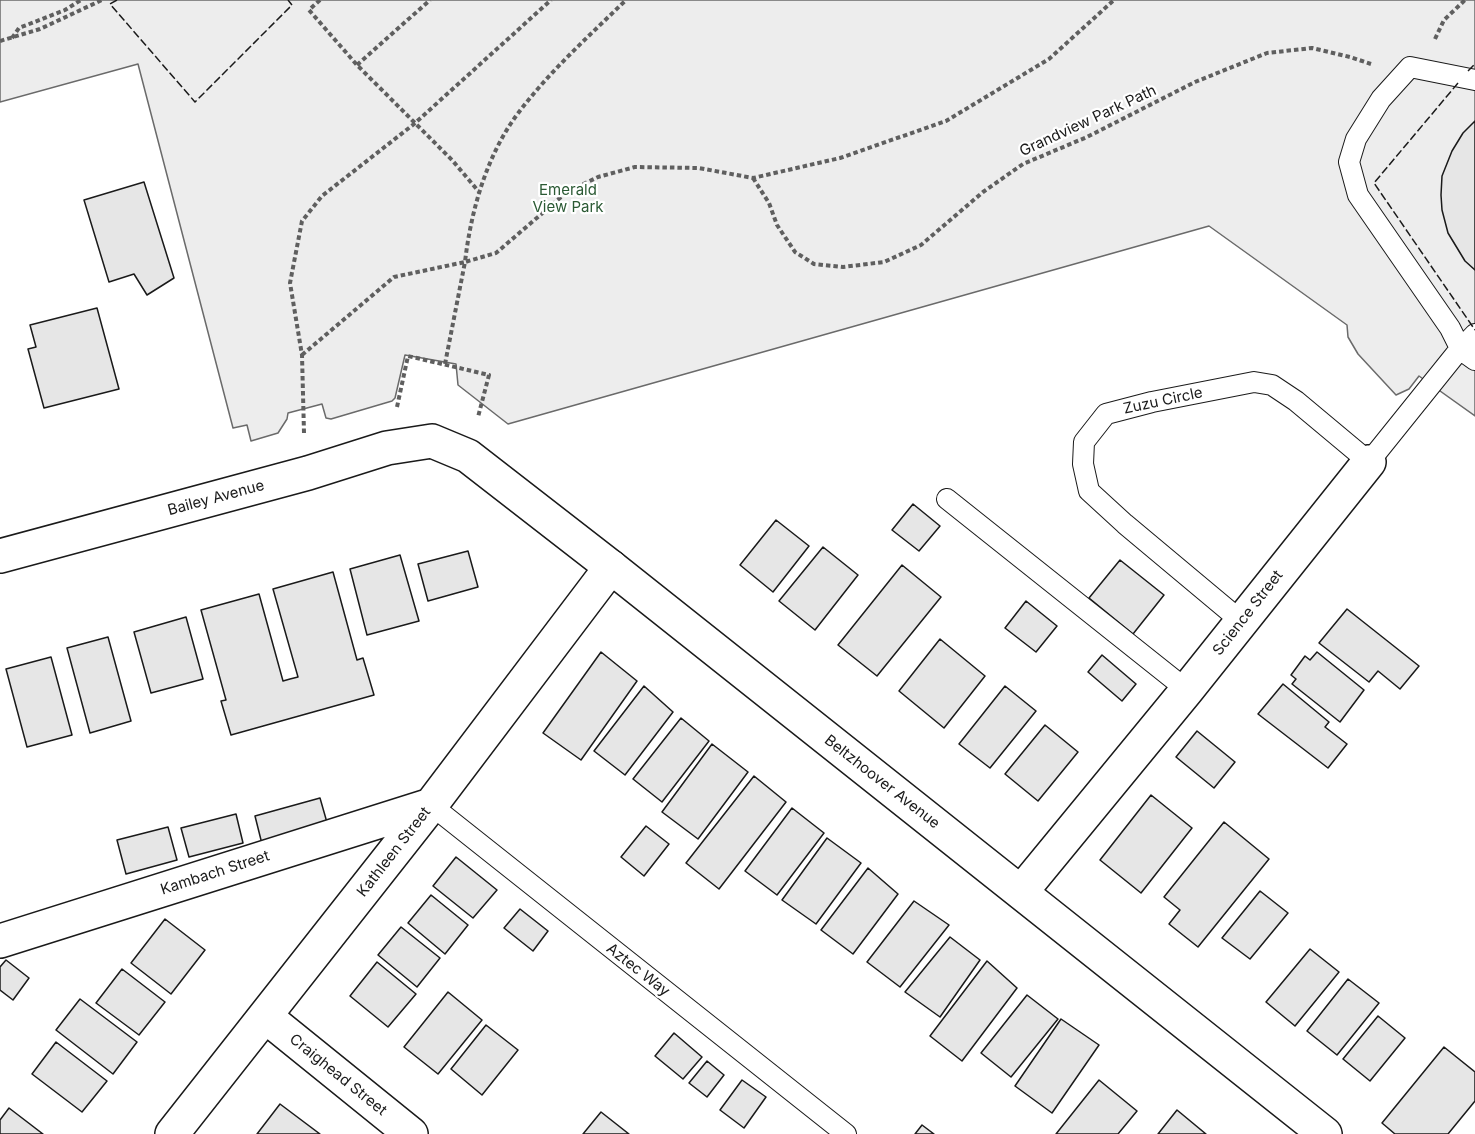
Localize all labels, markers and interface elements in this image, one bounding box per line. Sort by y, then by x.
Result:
street label: Grandview Park Path [1017,81,1159,161]
park label: Emerald View Park [532,181,604,216]
street label: Zuzu Circle [1122,384,1204,418]
street label: Bailey Avenue [166,476,266,520]
street label: Science Street [1209,567,1287,659]
street label: Beltzhoover Avenue [821,731,943,833]
street label: Kathleen Street [353,804,435,900]
street label: Kambach Street [158,847,272,899]
street label: Aztec Way [603,940,673,1000]
street label: Craighead Street [286,1030,390,1120]

